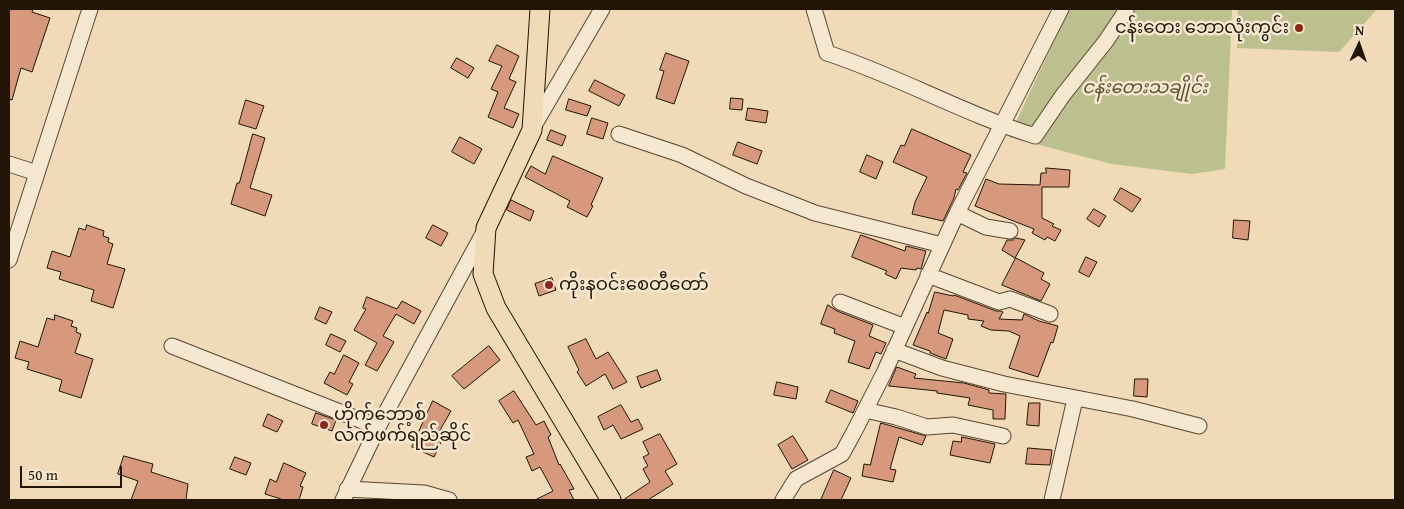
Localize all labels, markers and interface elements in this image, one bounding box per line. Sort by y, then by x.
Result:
place label: ငန်းတေး ဘောလုံးကွင်း [1115,17,1289,39]
north arrow [1334,20,1384,70]
text: N [1355,20,1365,40]
marker: ငန်းတေး ဘောလုံးကွင်း [1293,22,1305,34]
park label: ငန်းတေးသချိုင်း [1082,77,1208,99]
place label: ကိုးနဝင်းစေတီတော် [559,274,709,296]
marker: ကိုးနဝင်းစေတီတော် [543,279,555,291]
place label: ဟိုက်ဘော့စ် လက်ဖက်ရည်ဆိုင် [334,404,471,446]
marker: ဟိုက်ဘော့စ် လက်ဖက်ရည်ဆိုင် [318,419,330,431]
scale bar [22,456,125,488]
text: 50 m [28,464,58,485]

